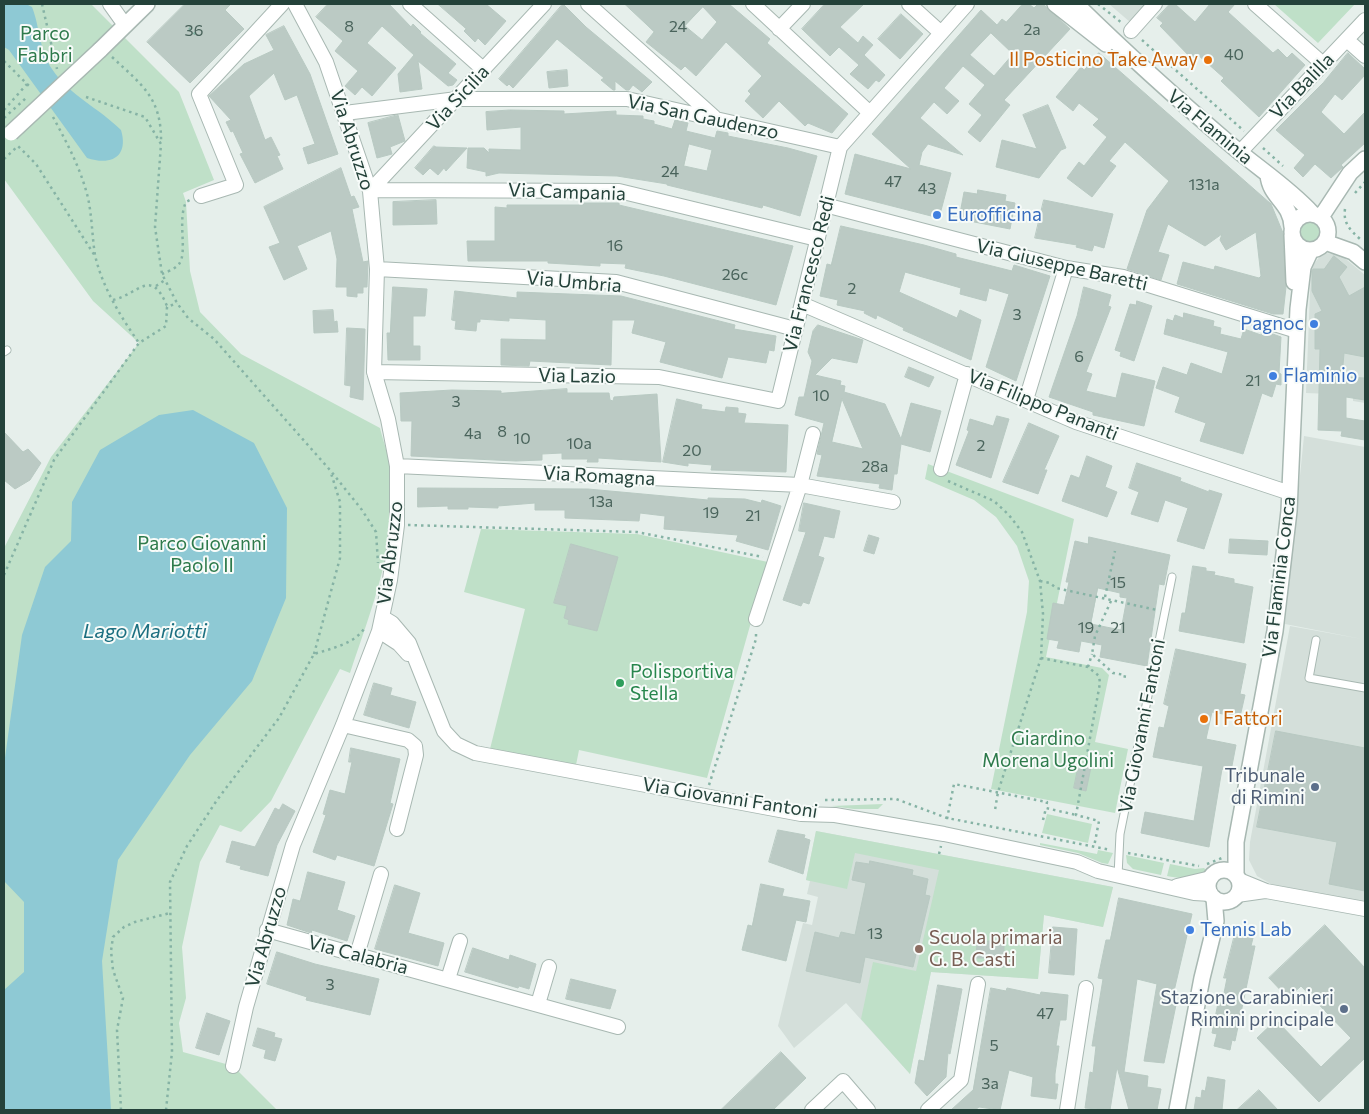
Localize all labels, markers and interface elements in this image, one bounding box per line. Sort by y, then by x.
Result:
house number: 8 [344,17,354,37]
house number: 24 [669,17,687,37]
house number: 2a [1023,20,1041,40]
house number: 36 [185,21,203,41]
park label: Parco Fabbri [17,23,73,67]
house number: 40 [1224,45,1244,65]
street label: Via Balilla [1265,48,1339,124]
place label: Il Posticino Take Away [1009,49,1198,71]
marker: Il Posticino Take Away [1202,54,1214,66]
street label: Via Sicilia [422,60,494,136]
street label: Via Flaminia [1163,85,1257,169]
street label: Via Abruzzo [325,87,379,193]
street label: Via San Gaudenzo [625,90,781,144]
house number: 24 [661,162,679,182]
house number: 47 [884,172,902,192]
house number: 131a [1188,175,1220,195]
street label: Via Campania [508,179,626,205]
house number: 43 [918,179,936,199]
street label: Via Francesco Redi [778,193,840,355]
place label: Eurofficina [947,204,1042,226]
marker: Eurofficina [931,209,943,221]
street label: Via Giuseppe Baretti [974,234,1150,296]
house number: 16 [607,236,623,256]
house number: 26c [722,265,748,285]
street label: Via Umbria [525,266,623,298]
house number: 2 [848,279,856,299]
house number: 3 [1012,305,1022,325]
place label: Pagnoc [1240,313,1304,335]
marker: Pagnoc [1308,318,1320,330]
house number: 6 [1074,347,1084,367]
street label: Via Lazio [538,364,616,388]
street label: Via Filippo Pananti [964,364,1122,446]
place label: Flaminio [1283,365,1357,387]
marker: Flaminio [1267,370,1279,382]
house number: 21 [1245,371,1261,391]
house number: 10 [812,386,830,406]
house number: 3 [451,392,461,412]
house number: 8 [497,422,507,442]
house number: 4a [464,424,482,444]
house number: 10 [513,429,531,449]
house number: 10a [566,434,592,454]
house number: 2 [977,436,985,456]
house number: 20 [682,441,702,461]
house number: 28a [862,457,888,477]
street label: Via Romagna [542,462,656,490]
house number: 13a [589,492,613,512]
street label: Via Flaminia Conca [1258,495,1300,659]
street label: Via Abruzzo [372,500,408,606]
house number: 19 [703,503,719,523]
house number: 21 [745,506,761,526]
park label: Parco Giovanni Paolo II [137,533,267,577]
house number: 15 [1110,573,1126,593]
house number: 19 [1078,618,1094,638]
house number: 21 [1110,618,1126,638]
water label: Lago Mariotti [83,619,207,643]
street label: Via Giovanni Fantoni [1114,637,1170,815]
place label: Polisportiva Stella [630,661,734,705]
marker: Polisportiva Stella [614,677,626,689]
place label: I Fattori [1214,708,1283,730]
marker: I Fattori [1198,713,1210,725]
park label: Giardino Morena Ugolini [982,728,1114,772]
place label: Tribunale di Rimini [1224,765,1305,809]
street label: Via Giovanni Fantoni [641,773,819,823]
marker: Tribunale di Rimini [1309,781,1321,793]
street label: Via Abruzzo [241,884,291,990]
place label: Tennis Lab [1200,919,1292,941]
house number: 13 [867,924,883,944]
marker: Tennis Lab [1184,924,1196,936]
place label: Scuola primaria G. B. Casti [929,927,1063,971]
street label: Via Calabria [305,931,411,979]
marker: Scuola primaria G. B. Casti [913,943,925,955]
house number: 3 [325,975,335,995]
place label: Stazione Carabinieri Rimini principale [1160,987,1334,1031]
marker: Stazione Carabinieri Rimini principale [1338,1003,1350,1015]
house number: 47 [1036,1004,1054,1024]
house number: 5 [989,1036,999,1056]
house number: 3a [981,1074,999,1094]

